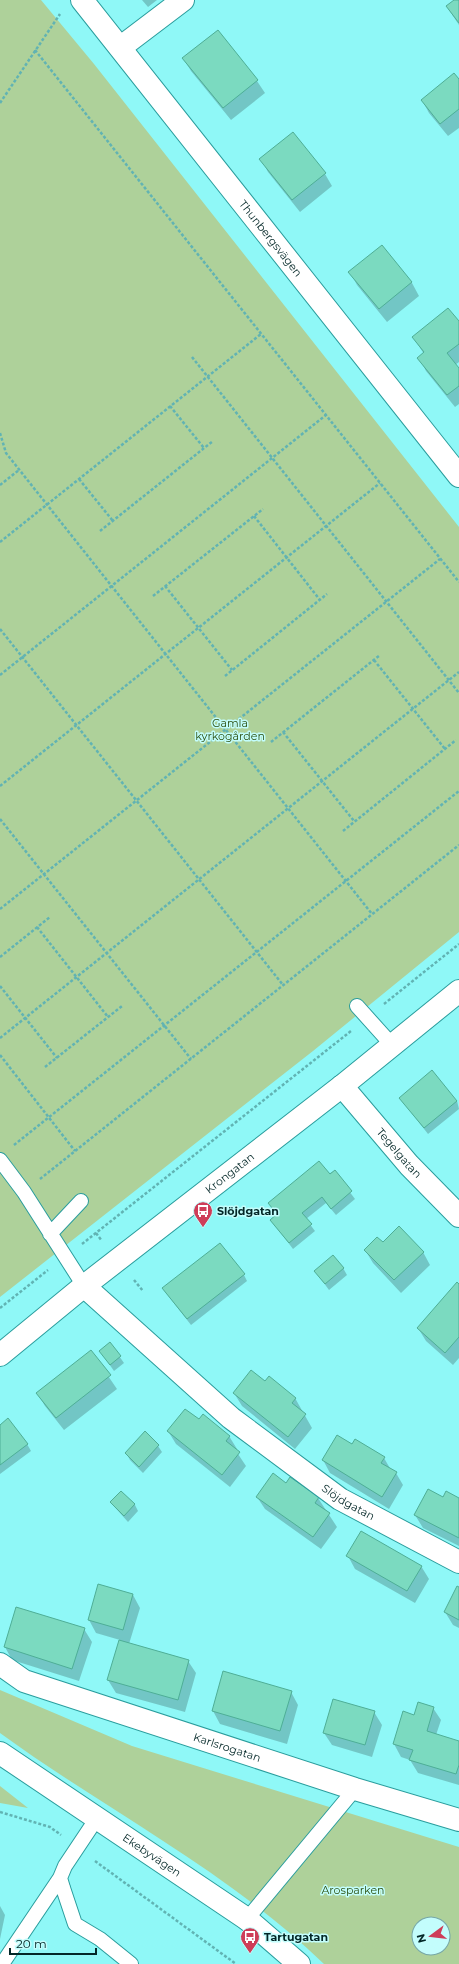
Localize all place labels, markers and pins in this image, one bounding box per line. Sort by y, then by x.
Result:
bus stop icon: Slöjdgatan [192,1200,214,1228]
place label: Slöjdgatan [217,1204,279,1218]
bus stop icon: Tartugatan [239,1926,261,1954]
place label: Tartugatan [264,1930,328,1944]

